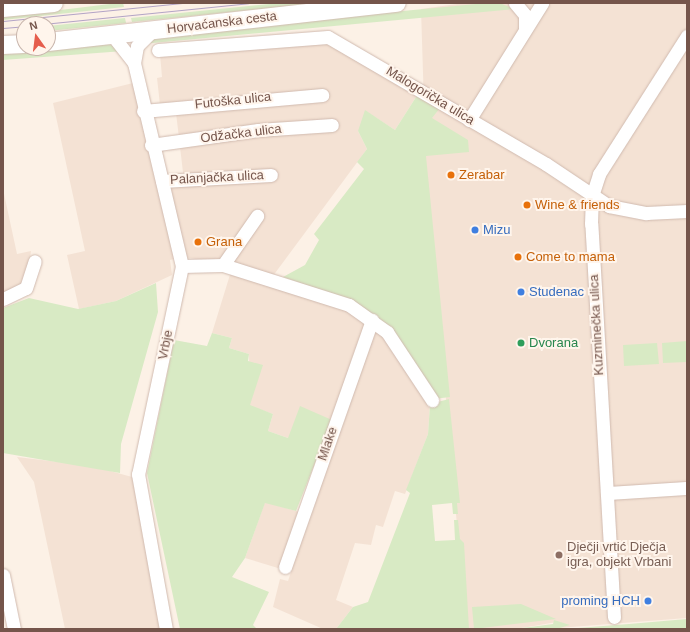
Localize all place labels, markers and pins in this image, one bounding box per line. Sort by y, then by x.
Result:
place label: Zerabar [459,167,505,183]
marker: Zerabar [446,170,456,180]
place label: Wine & friends [535,197,620,213]
marker: Wine & friends [522,200,532,210]
place label: Mizu [483,222,510,238]
marker: Mizu [470,225,480,235]
place label: Grana [206,234,242,250]
marker: Grana [193,237,203,247]
place label: Come to mama [526,249,615,265]
marker: Come to mama [513,252,523,262]
place label: Studenac [529,284,584,300]
marker: Studenac [516,287,526,297]
place label: Dvorana [529,335,578,351]
marker: Dvorana [516,338,526,348]
place label: Dječji vrtić Dječja igra, objekt Vrbani [567,540,671,571]
marker: Dječji vrtić Dječja igra, objekt Vrbani [554,550,564,560]
place label: proming HCH [561,593,640,609]
marker: proming HCH [643,596,653,606]

